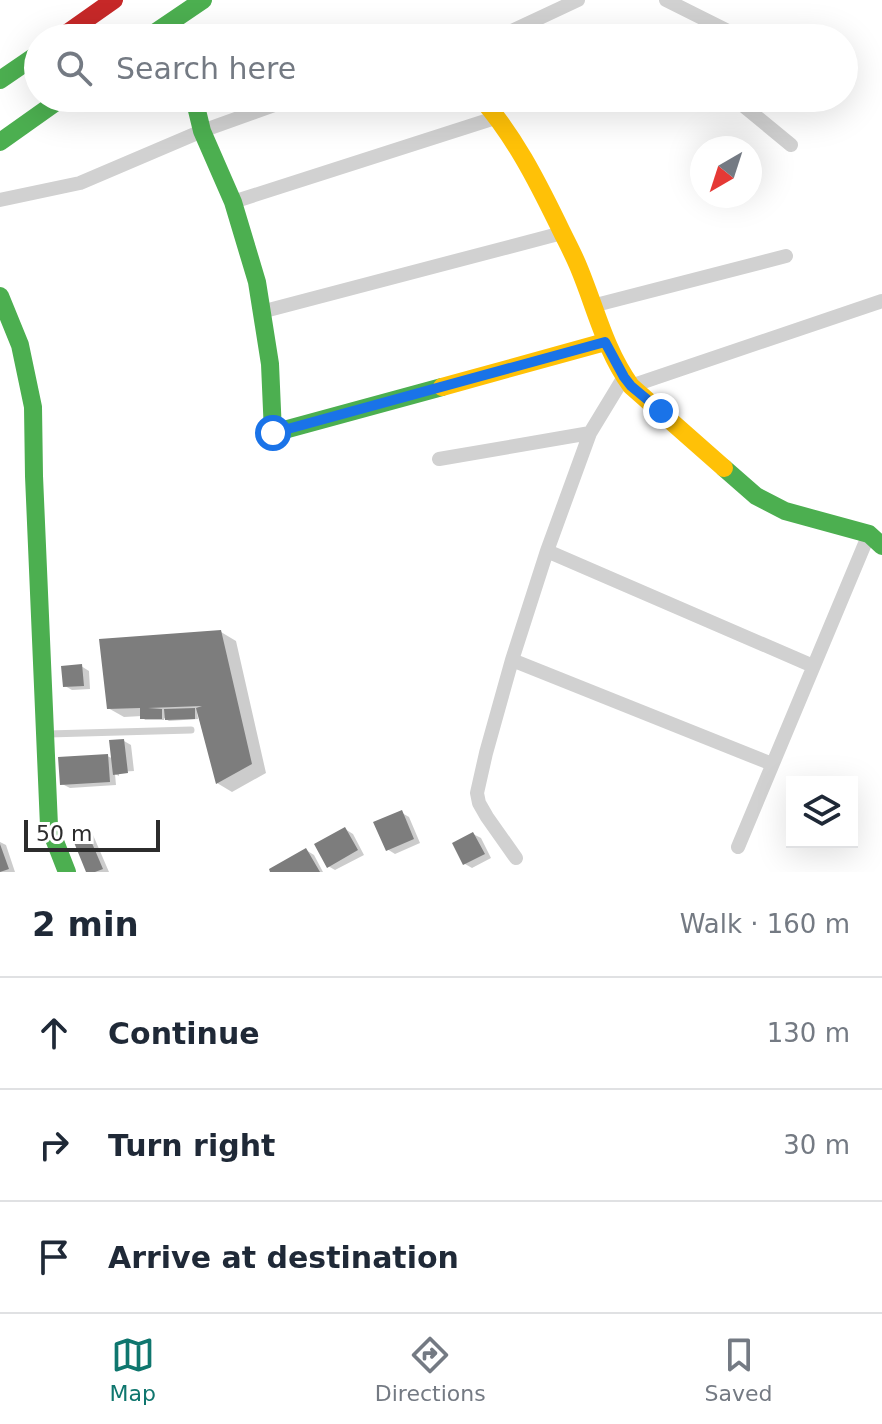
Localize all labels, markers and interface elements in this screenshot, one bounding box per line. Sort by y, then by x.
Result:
search box [24,24,858,112]
icon: search [52,46,96,90]
text: Search here [116,51,296,86]
north arrow [690,136,762,208]
route end [643,393,679,429]
route start [255,415,291,451]
map controls [786,776,858,848]
button: layers [786,776,858,848]
scale bar [24,816,160,852]
text: 50 m [36,821,92,846]
text: 2 min [32,904,139,944]
text: Walk · 160 m [680,909,850,939]
icon: ahead [32,1011,76,1055]
text: Continue [108,1016,260,1051]
text: 130 m [767,1018,850,1048]
icon: right [32,1123,76,1167]
text: Turn right [108,1128,275,1163]
text: 30 m [783,1130,850,1160]
icon: arrive [32,1235,76,1279]
text: Arrive at destination [108,1240,459,1275]
tab: Map [109,1333,156,1406]
tab: Directions [375,1333,486,1406]
tab: Saved [705,1333,773,1406]

